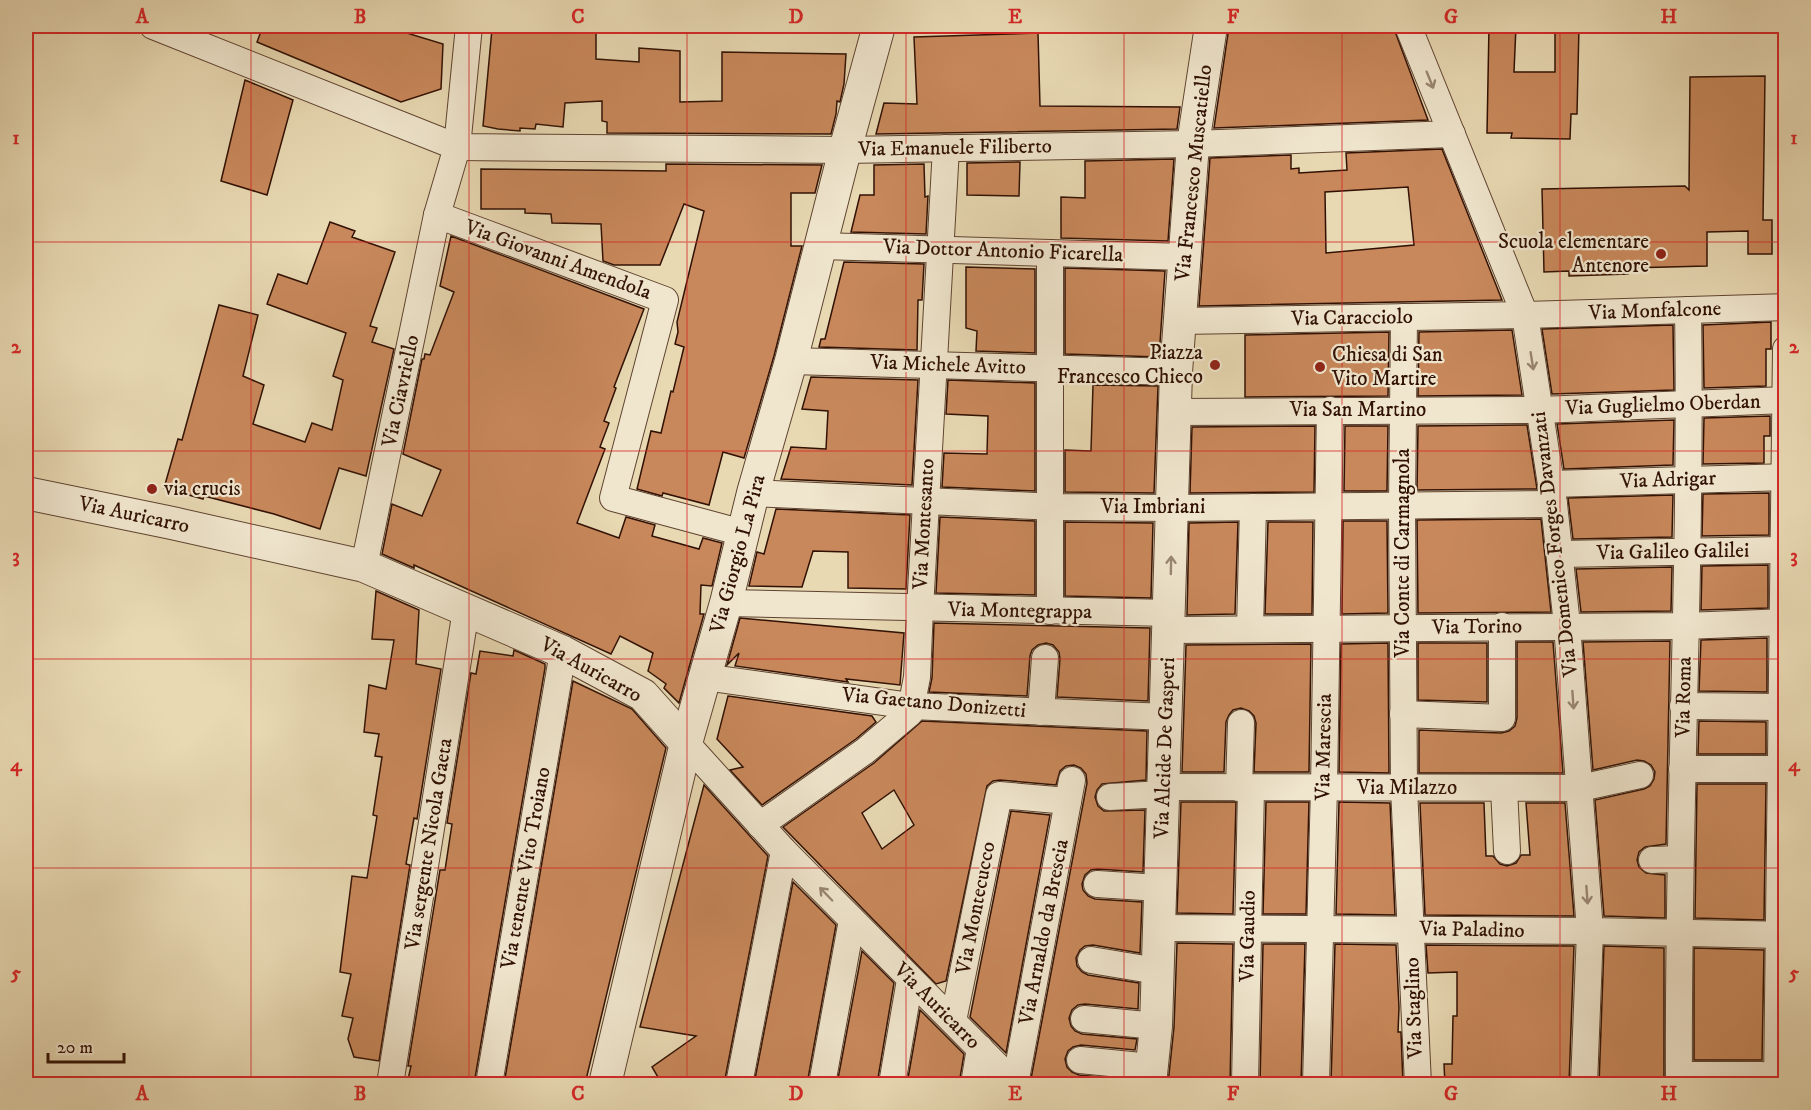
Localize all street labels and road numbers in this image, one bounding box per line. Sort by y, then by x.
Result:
street label: Via Francesco Muscatiello [1170,63,1218,284]
street label: Via Emanuele Filiberto [857,133,1052,163]
street label: Via Giovanni Amendola [460,214,655,306]
street label: Via Dottor Antonio Ficarella [881,234,1124,268]
street label: Via Monfalcone [1587,296,1722,326]
street label: Via Caracciolo [1290,304,1413,332]
street label: Via Ciavriello [376,333,426,450]
street label: Via Michele Avitto [869,349,1026,381]
street label: Via Guglielmo Oberdan [1564,389,1761,421]
street label: Via San Martino [1289,397,1426,423]
street label: Via Domenico Forges Davanzati [1526,410,1584,679]
street label: Via Conte di Carmagnola [1390,448,1416,659]
street label: Via Montesanto [908,458,940,591]
street label: Via Adrigar [1619,465,1717,495]
street label: Via Giorgio La Pira [704,472,772,637]
street label: Via Auricarro [75,490,192,539]
street label: Via Imbriani [1100,494,1205,520]
street label: Via Galileo Galilei [1595,538,1750,566]
street label: Via Montegrappa [947,597,1092,625]
street label: Via Torino [1431,613,1522,641]
street label: Via Auricarro [535,631,647,709]
street label: Via Roma [1670,656,1698,739]
street label: Via Alcide De Gasperi [1149,657,1181,840]
street label: Via Gaetano Donizetti [840,682,1027,724]
street label: Via Marescia [1310,693,1338,802]
street label: Via sergente Nicola Gaeta [399,736,459,953]
street label: Via tenente Vito Troiano [495,765,557,972]
street label: Via Milazzo [1356,775,1457,801]
street label: Via Arnaldo da Brescia [1013,837,1075,1028]
street label: Via Montecucco [950,839,1002,978]
street label: Via Gaudio [1234,890,1262,983]
street label: Via Paladino [1418,916,1525,944]
street label: Via Auricarro [887,956,986,1055]
street label: Via Staglino [1399,957,1429,1060]

